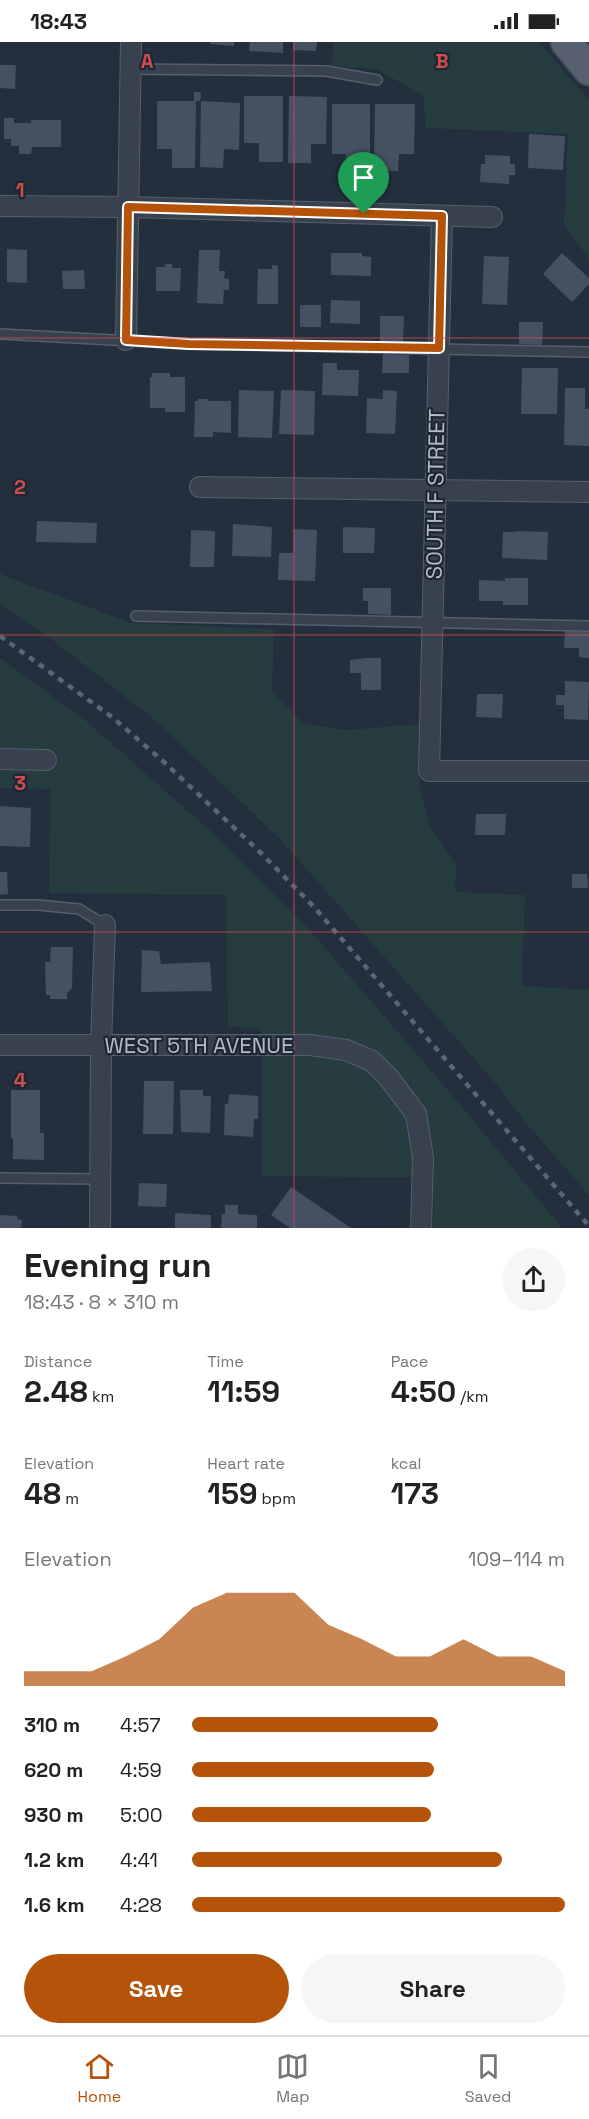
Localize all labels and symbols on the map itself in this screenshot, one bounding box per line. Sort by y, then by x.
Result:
text: A [141,48,154,74]
text: B [435,48,449,74]
pin [338,152,389,214]
text: 1 [15,177,25,203]
street label: SOUTH F STREET [420,408,450,580]
text: 2 [14,474,26,500]
text: 3 [14,770,26,796]
street label: WEST 5TH AVENUE [105,1031,293,1059]
text: 4 [14,1067,27,1093]

